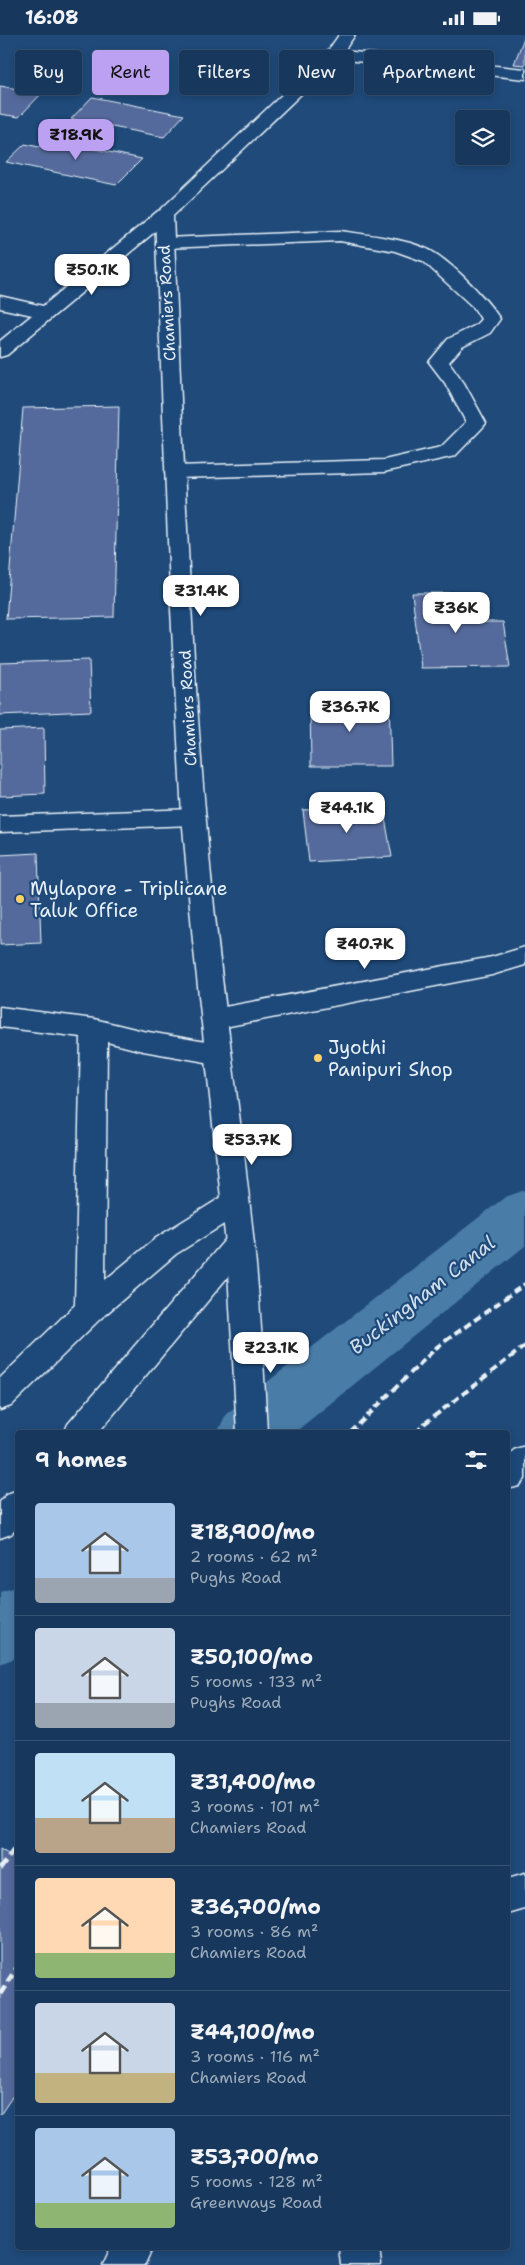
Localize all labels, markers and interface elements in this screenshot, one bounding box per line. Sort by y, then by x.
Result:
text: 16:08 [25,5,79,30]
chip: Buy [15,50,82,95]
chip: Rent [92,50,169,95]
chip: Filters [179,50,269,95]
chip: New [279,50,354,95]
chip: Apartment [364,50,494,95]
map controls [455,110,510,165]
button: layers [455,110,510,165]
pin: ₹18.9K [35,119,117,161]
text: ₹18.9K [49,124,103,145]
street label: Chamiers Road [153,244,181,362]
pin: ₹50.1K [51,253,133,296]
text: ₹50.1K [66,259,118,280]
pin: ₹31.4K [160,575,242,617]
text: ₹31.4K [174,580,228,601]
pin: ₹36K [426,591,486,634]
text: ₹36K [434,597,478,618]
street label: Chamiers Road [174,649,202,767]
pin: ₹36.7K [309,691,391,733]
text: ₹36.7K [321,696,379,717]
pin: ₹44.1K [306,791,388,834]
text: ₹44.1K [320,797,374,818]
place label: Mylapore - Triplicane Taluk Office [30,876,228,923]
marker: Mylapore - Triplicane Taluk Office [14,893,26,905]
pin: ₹40.7K [324,927,406,970]
text: ₹40.7K [336,933,394,954]
place label: Jyothi Panipuri Shop [328,1035,453,1082]
marker: Jyothi Panipuri Shop [312,1052,324,1064]
pin: ₹53.7K [211,1123,293,1166]
text: ₹53.7K [224,1129,280,1150]
water label: Buckingham Canal [344,1230,500,1360]
pin: ₹23.1K [230,1331,312,1374]
text: ₹23.1K [244,1337,298,1358]
text: 9 homes [35,1446,127,1474]
icon: filters [462,1446,490,1474]
text: ₹18,900/mo [190,1518,315,1546]
icon: home [75,1523,135,1583]
text: 2 rooms · 62 m² [190,1546,318,1567]
text: Pughs Road [190,1567,281,1588]
text: ₹50,100/mo [190,1643,313,1671]
icon: home [75,1648,135,1708]
text: 5 rooms · 133 m² [190,1671,322,1692]
text: Pughs Road [190,1692,281,1713]
text: ₹31,400/mo [190,1768,316,1796]
icon: home [75,1773,135,1833]
text: 3 rooms · 101 m² [190,1796,320,1817]
text: Chamiers Road [190,1817,306,1838]
text: ₹36,700/mo [190,1893,321,1921]
icon: home [75,1898,135,1958]
text: 3 rooms · 86 m² [190,1921,318,1942]
text: Chamiers Road [190,1942,306,1963]
text: ₹44,100/mo [190,2018,315,2046]
icon: home [75,2023,135,2083]
text: 3 rooms · 116 m² [190,2046,320,2067]
text: Chamiers Road [190,2067,306,2088]
text: ₹53,700/mo [190,2143,319,2171]
icon: home [75,2148,135,2208]
text: 5 rooms · 128 m² [190,2171,323,2192]
text: Greenways Road [190,2192,322,2213]

